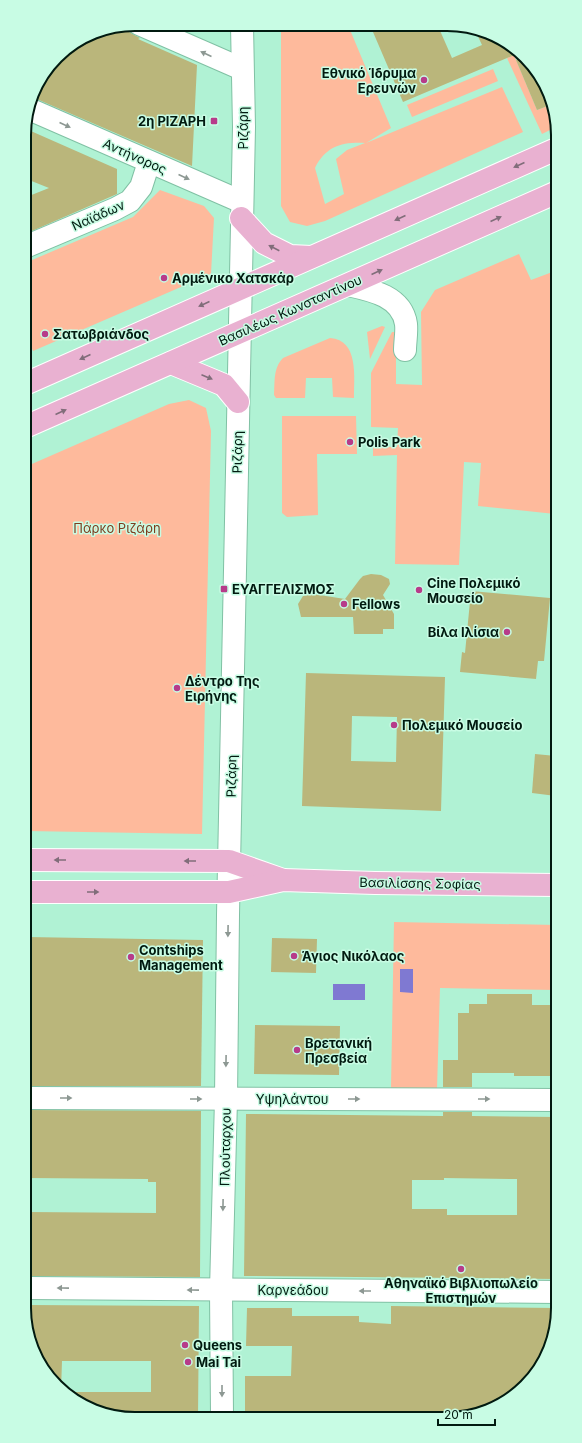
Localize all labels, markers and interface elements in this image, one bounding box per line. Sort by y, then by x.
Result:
one-way arrow [201,51,212,57]
place label: Εθνικό Ίδρυμα Ερευνών [322,65,416,96]
marker: Εθνικό Ίδρυμα Ερευνών [419,75,429,85]
street label: Ριζάρη [235,107,251,149]
place label: 2η ΡΙΖΑΡΗ [138,113,206,129]
marker: 2η ΡΙΖΑΡΗ [209,116,219,126]
one-way arrow [59,122,70,128]
street label: Αντήνορος [101,135,169,177]
one-way arrow [512,163,524,169]
one-way arrow [178,174,190,180]
street label: Ναϊάδων [69,196,127,234]
one-way arrow [394,215,405,221]
one-way arrow [491,216,502,222]
one-way arrow [268,245,280,251]
one-way arrow [372,269,383,275]
place label: Αρμένικο Χατσκάρ [172,270,294,286]
street label: Βασιλέως Κωνσταντίνου [216,271,364,349]
marker: Αρμένικο Χατσκάρ [159,273,169,283]
one-way arrow [198,302,210,308]
place label: Σατωβριάνδος [53,326,149,342]
marker: Σατωβριάνδος [40,329,50,339]
one-way arrow [80,354,91,360]
one-way arrow [202,375,214,381]
one-way arrow [55,408,67,414]
street label: Ριζάρη [229,430,245,474]
place label: Polis Park [358,434,421,450]
marker: Polis Park [345,437,355,447]
park label: Πάρκο Ριζάρη [73,520,161,536]
place label: Cine Πολεμικό Μουσείο [427,575,521,606]
place label: ΕΥΑΓΓΕΛΙΣΜΟΣ [232,581,335,597]
marker: ΕΥΑΓΓΕΛΙΣΜΟΣ [219,584,229,594]
marker: Cine Πολεμικό Μουσείο [414,585,424,595]
place label: Fellows [352,596,400,612]
marker: Fellows [339,599,349,609]
place label: Βίλα Ιλίσια [428,624,499,640]
marker: Βίλα Ιλίσια [502,627,512,637]
place label: Δέντρο Της Ειρήνης [185,673,260,704]
marker: Δέντρο Της Ειρήνης [172,683,182,693]
place label: Πολεμικό Μουσείο [402,717,522,733]
marker: Πολεμικό Μουσείο [389,720,399,730]
street label: Ριζάρη [223,754,239,798]
one-way arrow [53,857,66,863]
one-way arrow [184,857,196,864]
street label: Βασιλίσσης Σοφίας [359,874,481,892]
one-way arrow [87,889,100,895]
one-way arrow [225,925,231,938]
place label: Contships Management [139,942,223,973]
place label: Άγιος Νικόλαος [302,948,405,964]
marker: Άγιος Νικόλαος [289,951,299,961]
marker: Contships Management [126,952,136,962]
place label: Βρετανική Πρεσβεία [305,1035,372,1066]
marker: Βρετανική Πρεσβεία [292,1045,302,1055]
one-way arrow [223,1055,230,1067]
street label: Υψηλάντου [256,1091,328,1107]
one-way arrow [60,1095,73,1101]
one-way arrow [190,1096,203,1102]
one-way arrow [348,1096,361,1102]
one-way arrow [478,1096,491,1102]
street label: Πλούταρχου [216,1108,234,1186]
one-way arrow [220,1199,227,1211]
marker: Αθηναϊκό Βιβλιοπωλείο Επιστημών [456,1264,466,1274]
place label: Αθηναϊκό Βιβλιοπωλείο Επιστημών [384,1275,538,1306]
street label: Καρνεάδου [258,1282,328,1298]
one-way arrow [56,1285,69,1291]
one-way arrow [186,1287,199,1293]
one-way arrow [358,1288,371,1294]
place label: Queens [193,1337,242,1353]
marker: Queens [180,1340,190,1350]
place label: Mai Tai [196,1354,241,1370]
marker: Mai Tai [183,1357,193,1367]
one-way arrow [219,1385,225,1398]
scale bar [438,1401,495,1427]
text: 20 m [444,1407,473,1422]

